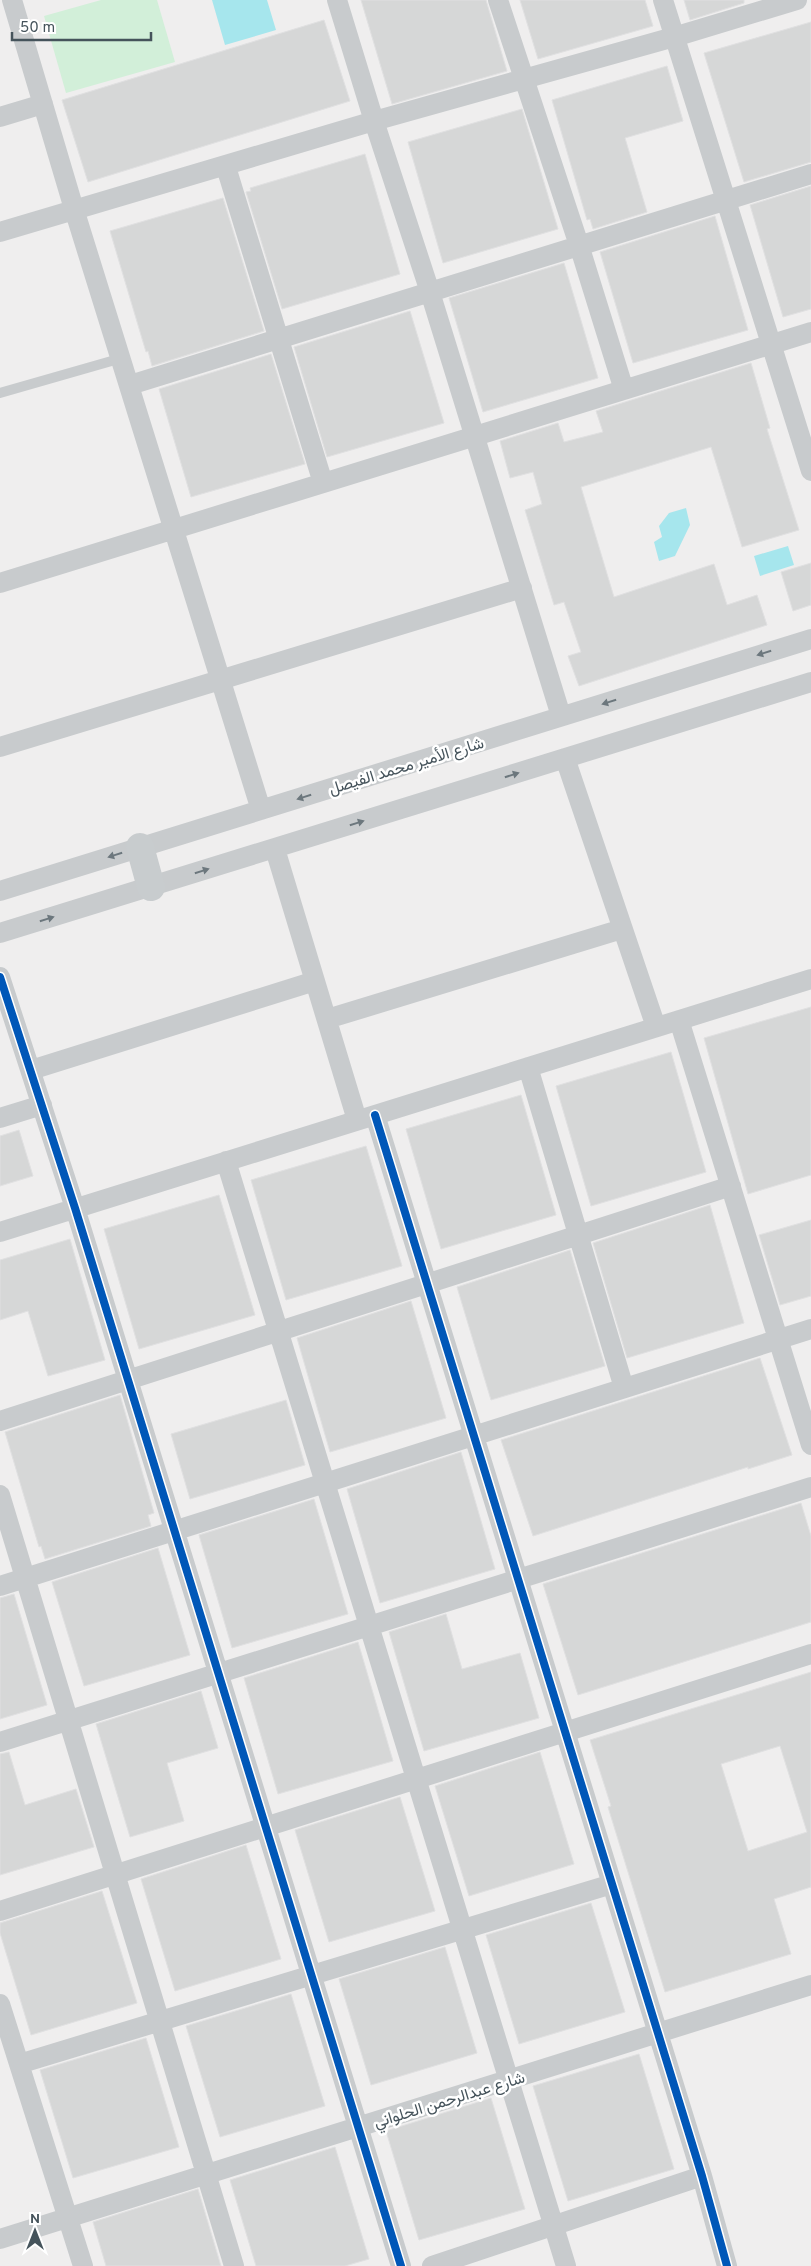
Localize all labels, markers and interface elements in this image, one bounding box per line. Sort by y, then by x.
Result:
scale bar [12,10,151,42]
text: 50 m [20,19,55,38]
one-way arrow [757,650,772,658]
one-way arrow [602,698,617,706]
street label: شارع الأمير محمد الفيصل [327,734,486,800]
one-way arrow [505,770,520,778]
one-way arrow [296,793,311,801]
one-way arrow [350,819,365,827]
one-way arrow [107,851,122,859]
one-way arrow [195,867,210,875]
one-way arrow [39,915,54,922]
street label: شارع عبدالرحمن الحلواني [372,2068,528,2135]
north arrow [10,2206,60,2256]
text: N [30,2211,40,2228]

